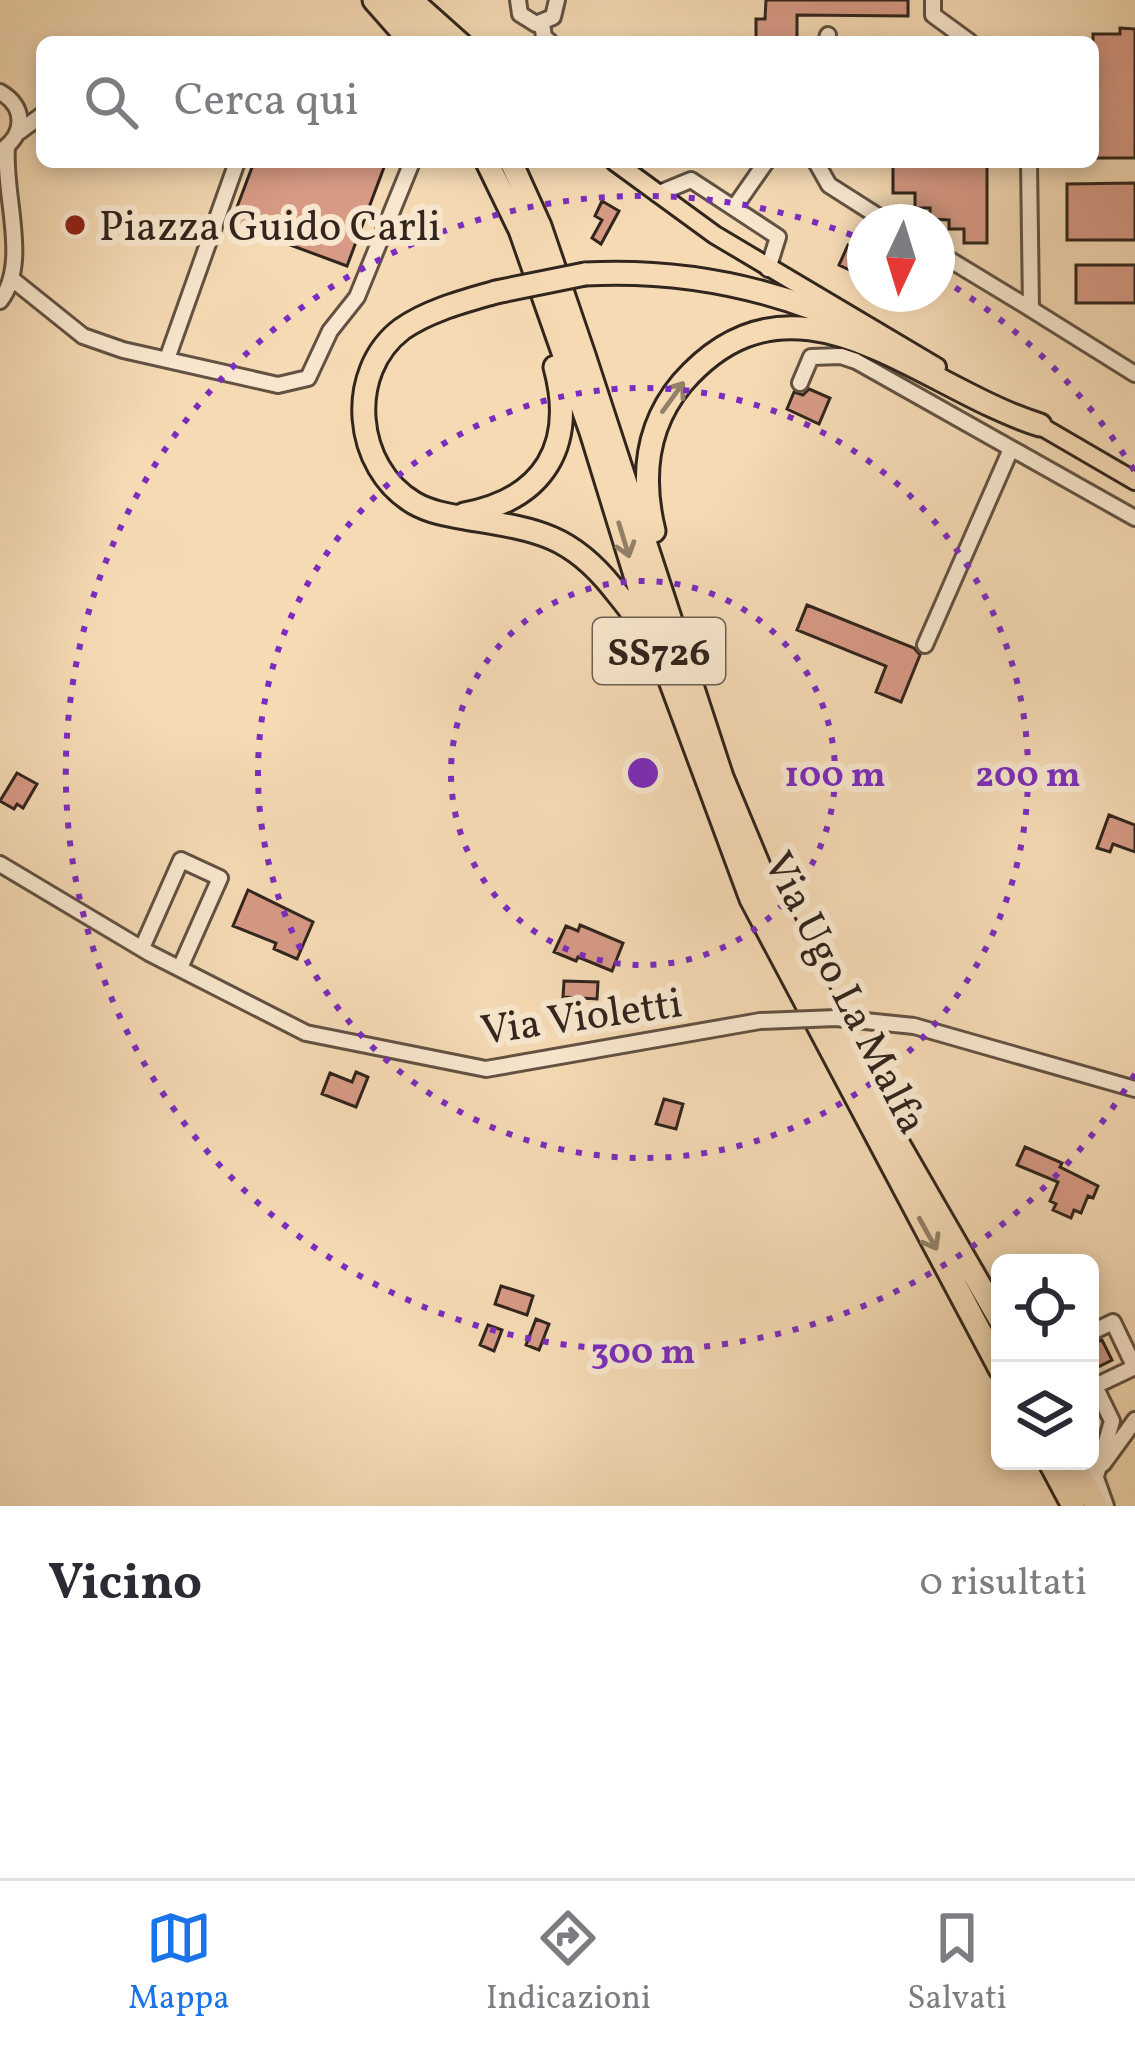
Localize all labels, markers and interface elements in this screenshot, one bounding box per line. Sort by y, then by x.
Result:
search box [36,36,1099,168]
icon: search [78,69,144,135]
text: Cerca qui [174,71,359,134]
place label: Piazza Guido Carli [99,200,441,259]
north arrow [847,204,955,312]
marker: Piazza Guido Carli [62,212,88,238]
one-way arrow [659,381,685,414]
one-way arrow [614,520,636,558]
road number: SS726 [593,618,725,684]
centre of rings [622,752,664,794]
text: 100 m [784,752,886,802]
text: 200 m [975,752,1081,802]
street label: Via Ugo La Malfa [746,843,940,1146]
street label: Via Violetti [477,976,686,1063]
one-way arrow [917,1216,940,1251]
map controls [991,1254,1099,1470]
button: locate [991,1254,1099,1362]
text: 300 m [591,1329,695,1379]
button: layers [991,1362,1099,1470]
text: Vicino [48,1549,202,1620]
text: 0 risultati [919,1557,1087,1611]
tab: Mappa [128,1905,230,2023]
tab: Indicazioni [486,1905,651,2023]
tab: Salvati [907,1905,1007,2023]

